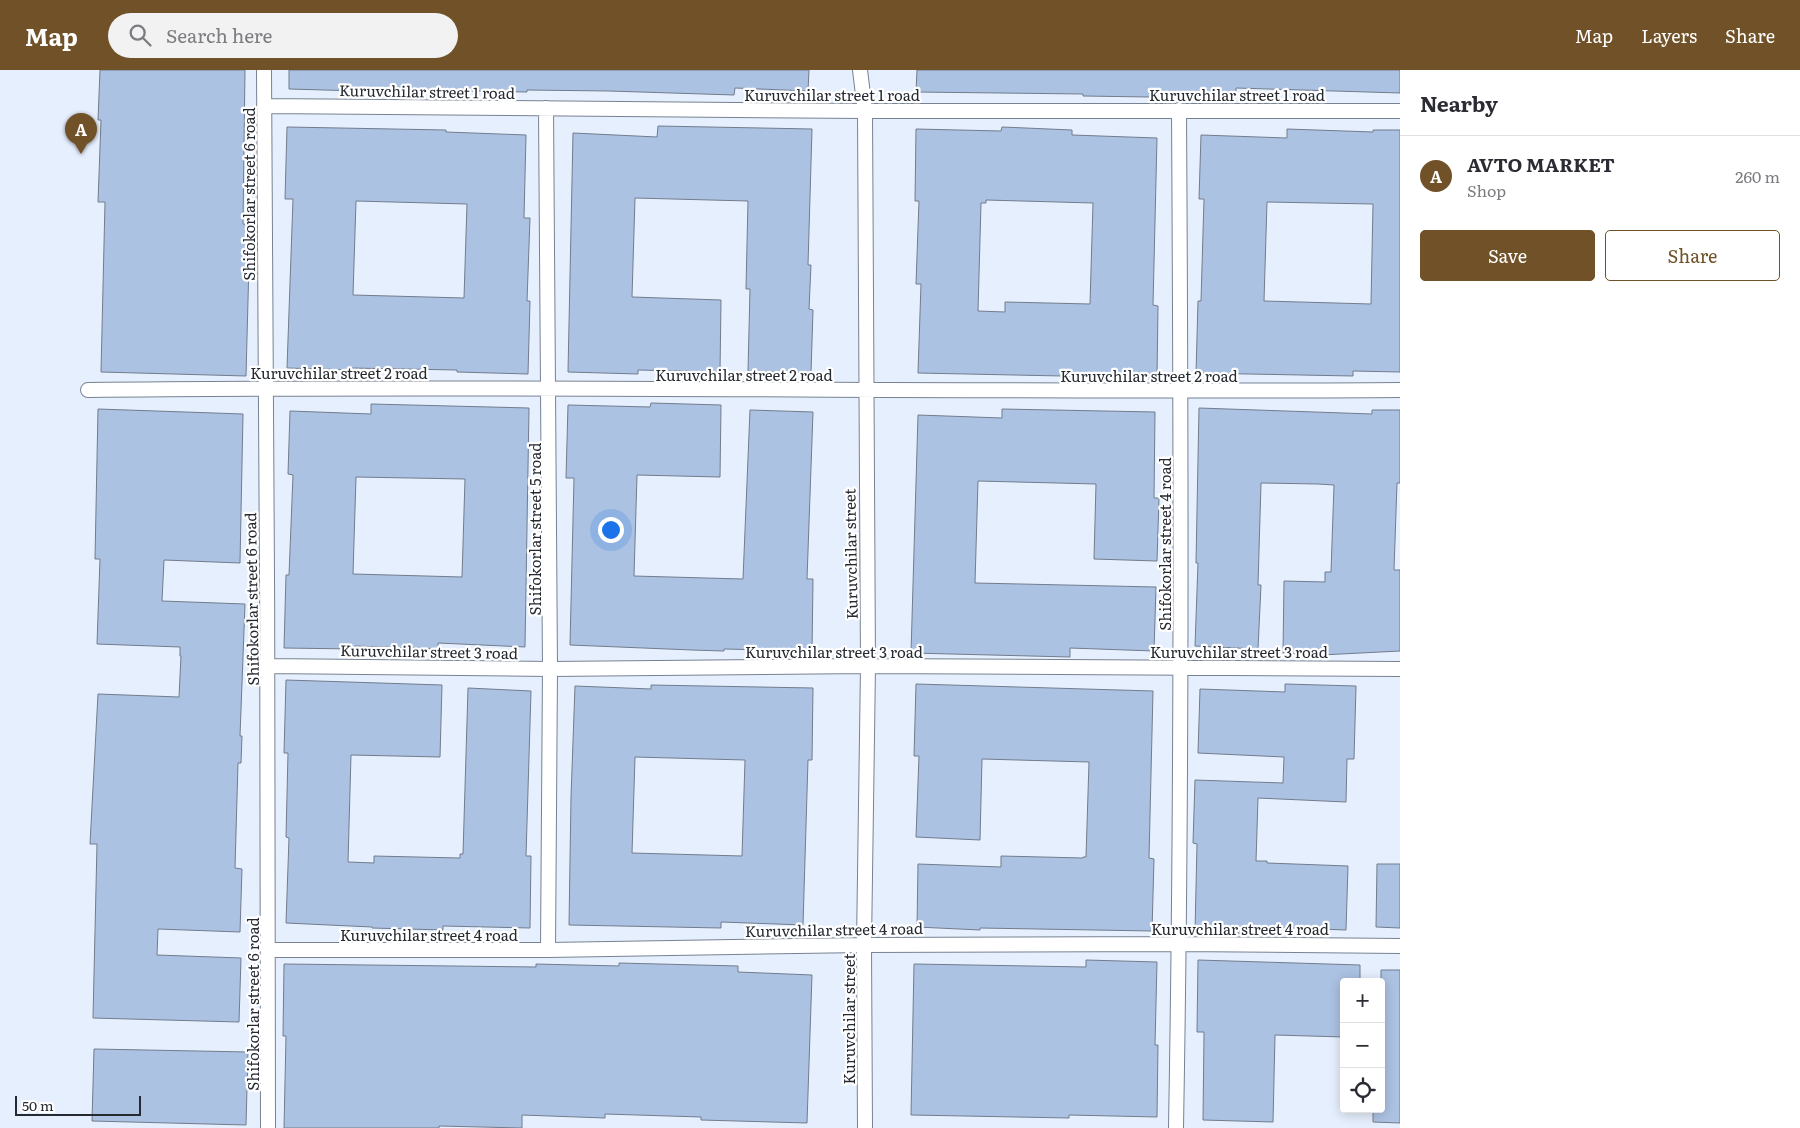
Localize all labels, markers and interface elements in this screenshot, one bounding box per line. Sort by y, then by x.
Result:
search box [108,13,458,58]
text: Map [25,18,78,53]
icon: search [126,21,154,49]
text: Search here [166,21,272,49]
text: Map [1575,22,1613,49]
text: Layers [1641,22,1697,49]
text: Share [1725,22,1775,49]
street label: Kuruvchilar street 1 road [339,78,515,104]
street label: Kuruvchilar street 1 road [744,83,920,106]
street label: Kuruvchilar street 1 road [1149,83,1325,106]
text: Nearby [1420,87,1498,118]
street label: Shifokorlar street 6 road [237,107,260,281]
pin: A [65,113,97,154]
text: AVTO MARKET [1467,150,1615,178]
text: A [1430,164,1442,188]
text: 260 m [1735,164,1780,188]
text: Shop [1467,178,1506,202]
button: Save [1420,230,1595,281]
button: Share [1605,230,1780,281]
street label: Kuruvchilar street 2 road [250,361,428,384]
street label: Kuruvchilar street 2 road [655,363,833,386]
street label: Kuruvchilar street 2 road [1060,364,1238,387]
street label: Shifokorlar street 5 road [523,443,546,615]
street label: Shifokorlar street 4 road [1153,457,1176,631]
street label: Kuruvchilar street [837,488,863,620]
street label: Shifokorlar street 6 road [238,512,264,686]
your location [598,517,624,543]
street label: Kuruvchilar street 3 road [340,638,518,664]
street label: Kuruvchilar street 3 road [745,640,923,663]
street label: Kuruvchilar street 3 road [1150,640,1328,663]
street label: Kuruvchilar street 4 road [745,916,923,942]
street label: Shifokorlar street 6 road [241,917,264,1091]
street label: Kuruvchilar street 4 road [1151,917,1329,940]
street label: Kuruvchilar street 4 road [340,923,518,946]
street label: Kuruvchilar street [837,954,860,1084]
map controls [1340,978,1385,1113]
button: + [1340,978,1385,1023]
button: − [1340,1023,1385,1068]
button: locate [1340,1068,1385,1113]
scale bar [15,1093,141,1116]
text: 50 m [22,1095,54,1115]

